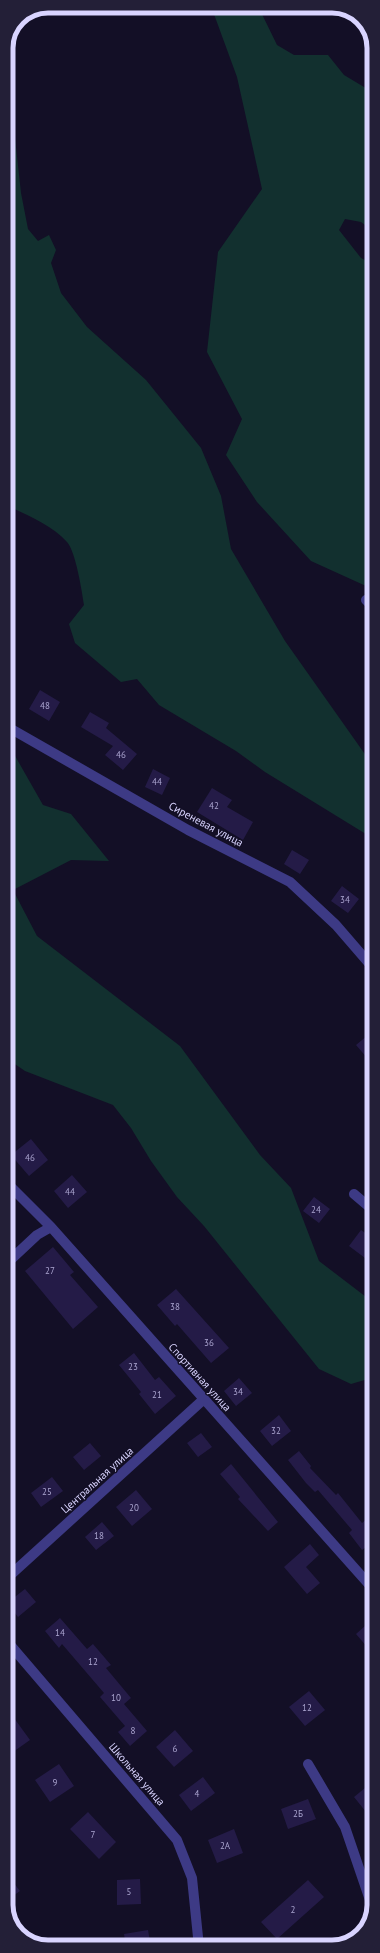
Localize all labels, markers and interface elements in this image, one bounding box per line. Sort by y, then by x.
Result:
house number: 48 [40,700,50,711]
house number: 46 [116,749,126,760]
house number: 44 [152,776,162,787]
street label: Сиреневая улица [166,798,246,850]
house number: 42 [209,800,219,811]
house number: 34 [340,894,350,905]
house number: 46 [25,1152,35,1163]
house number: 44 [65,1186,75,1197]
house number: 24 [311,1204,321,1215]
house number: 27 [45,1265,55,1276]
house number: 38 [170,1301,180,1312]
house number: 36 [204,1337,214,1348]
street label: Спортивная улица [166,1340,234,1414]
house number: 23 [128,1361,138,1372]
house number: 34 [233,1386,243,1397]
house number: 21 [152,1389,162,1400]
house number: 32 [271,1425,281,1436]
street label: Центральная улица [58,1444,136,1516]
house number: 25 [42,1486,52,1497]
house number: 20 [129,1502,139,1513]
house number: 18 [94,1530,104,1541]
house number: 14 [55,1627,65,1638]
house number: 12 [88,1656,98,1667]
house number: 10 [111,1692,121,1703]
house number: 12 [302,1702,312,1713]
house number: 8 [131,1725,136,1736]
street label: Школьная улица [106,1740,168,1808]
house number: 6 [173,1743,178,1754]
house number: 9 [53,1777,58,1788]
house number: 4 [195,1788,200,1799]
house number: 2Б [293,1808,303,1819]
house number: 7 [91,1829,96,1840]
house number: 2А [220,1840,231,1851]
house number: 5 [127,1886,132,1897]
house number: 2 [291,1904,296,1915]

